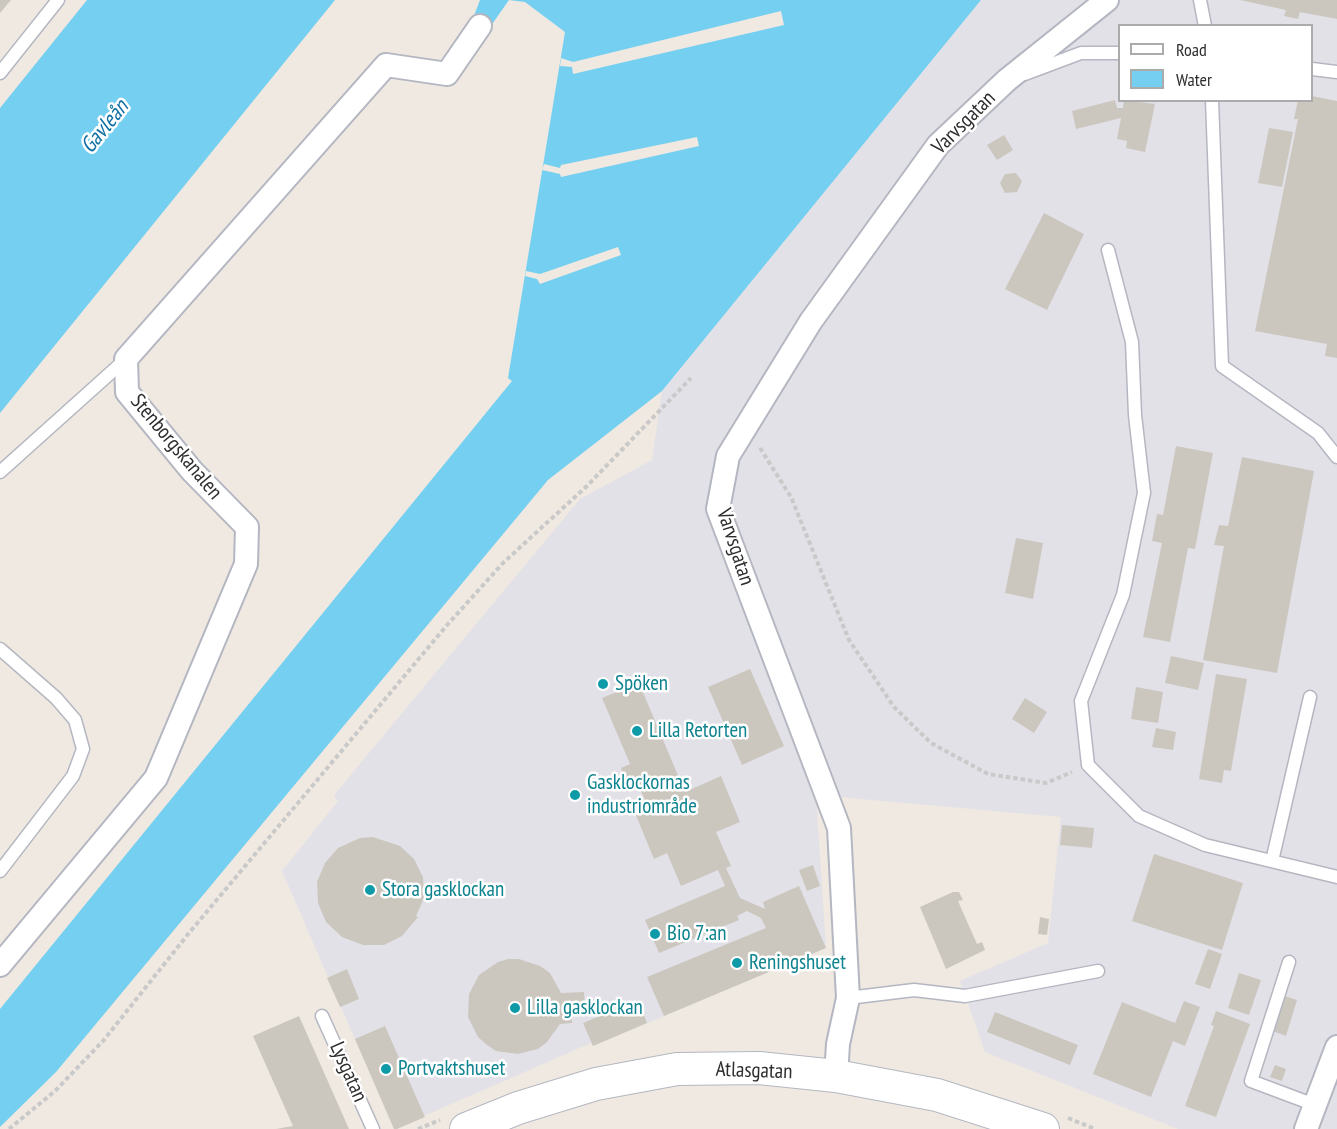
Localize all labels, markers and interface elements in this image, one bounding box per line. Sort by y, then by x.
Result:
legend [1118,24,1313,102]
text: Road [1176,38,1207,61]
text: Water [1176,68,1212,91]
street label: Varvsgatan [927,86,1001,160]
water label: Gavleån [76,95,134,159]
street label: Stenborgskanalen [125,389,227,505]
street label: Varvsgatan [711,505,759,589]
place label: Spöken [615,671,668,697]
marker: Spöken [596,677,610,691]
place label: Lilla Retorten [649,718,747,744]
marker: Lilla Retorten [630,724,644,738]
place label: Gasklockornas industriområde [587,770,697,820]
marker: Gasklockornas industriområde [568,788,582,802]
place label: Stora gasklockan [382,877,504,903]
marker: Stora gasklockan [363,883,377,897]
place label: Bio 7:an [667,921,726,947]
marker: Bio 7:an [648,927,662,941]
place label: Reningshuset [749,950,846,976]
marker: Reningshuset [730,956,744,970]
place label: Lilla gasklockan [527,995,643,1021]
marker: Lilla gasklockan [508,1001,522,1015]
street label: Lysgatan [324,1038,372,1106]
place label: Portvaktshuset [398,1056,505,1082]
street label: Atlasgatan [715,1057,793,1085]
marker: Portvaktshuset [379,1062,393,1076]

